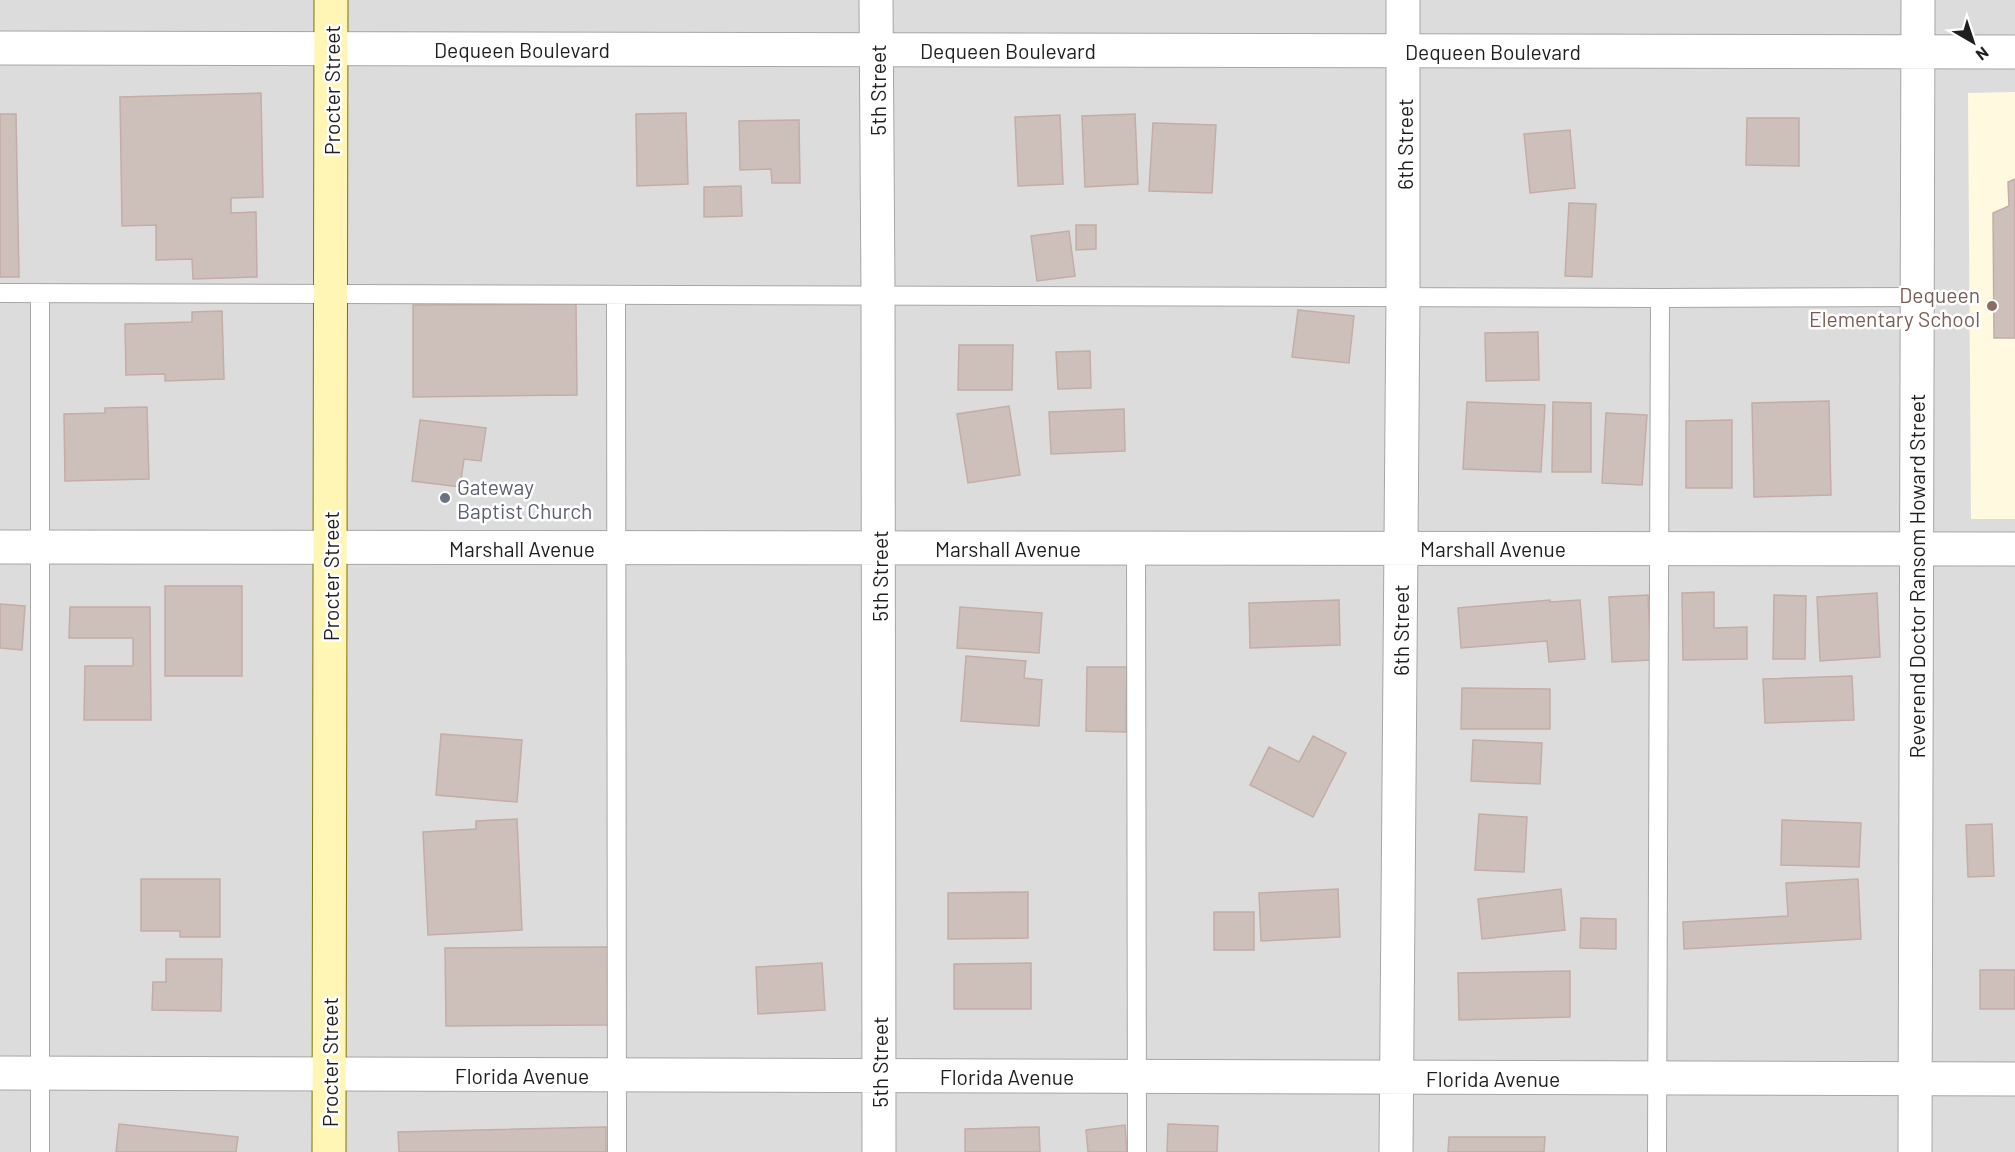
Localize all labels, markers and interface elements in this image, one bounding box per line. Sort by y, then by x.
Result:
north arrow [1943,12,2003,72]
street label: Procter Street [319,25,344,155]
street label: Dequeen Boulevard [434,37,610,62]
street label: Dequeen Boulevard [920,38,1096,63]
street label: Dequeen Boulevard [1405,39,1581,64]
text: N [1973,43,1993,65]
street label: 5th Street [865,44,890,136]
street label: 6th Street [1392,98,1417,190]
place label: Dequeen Elementary School [1809,282,1980,331]
marker: Dequeen Elementary School [1985,299,1999,313]
street label: Reverend Doctor Ransom Howard Street [1904,394,1929,759]
place label: Gateway Baptist Church [457,474,592,523]
marker: Gateway Baptist Church [438,491,452,505]
street label: Procter Street [318,511,343,641]
street label: 5th Street [867,530,892,622]
street label: Marshall Avenue [449,536,595,561]
street label: Marshall Avenue [935,536,1081,561]
street label: Marshall Avenue [1420,536,1566,561]
street label: 6th Street [1388,584,1413,676]
street label: Procter Street [317,997,342,1127]
street label: 5th Street [867,1016,892,1108]
street label: Florida Avenue [455,1063,589,1088]
street label: Florida Avenue [940,1064,1074,1089]
street label: Florida Avenue [1426,1066,1560,1091]

